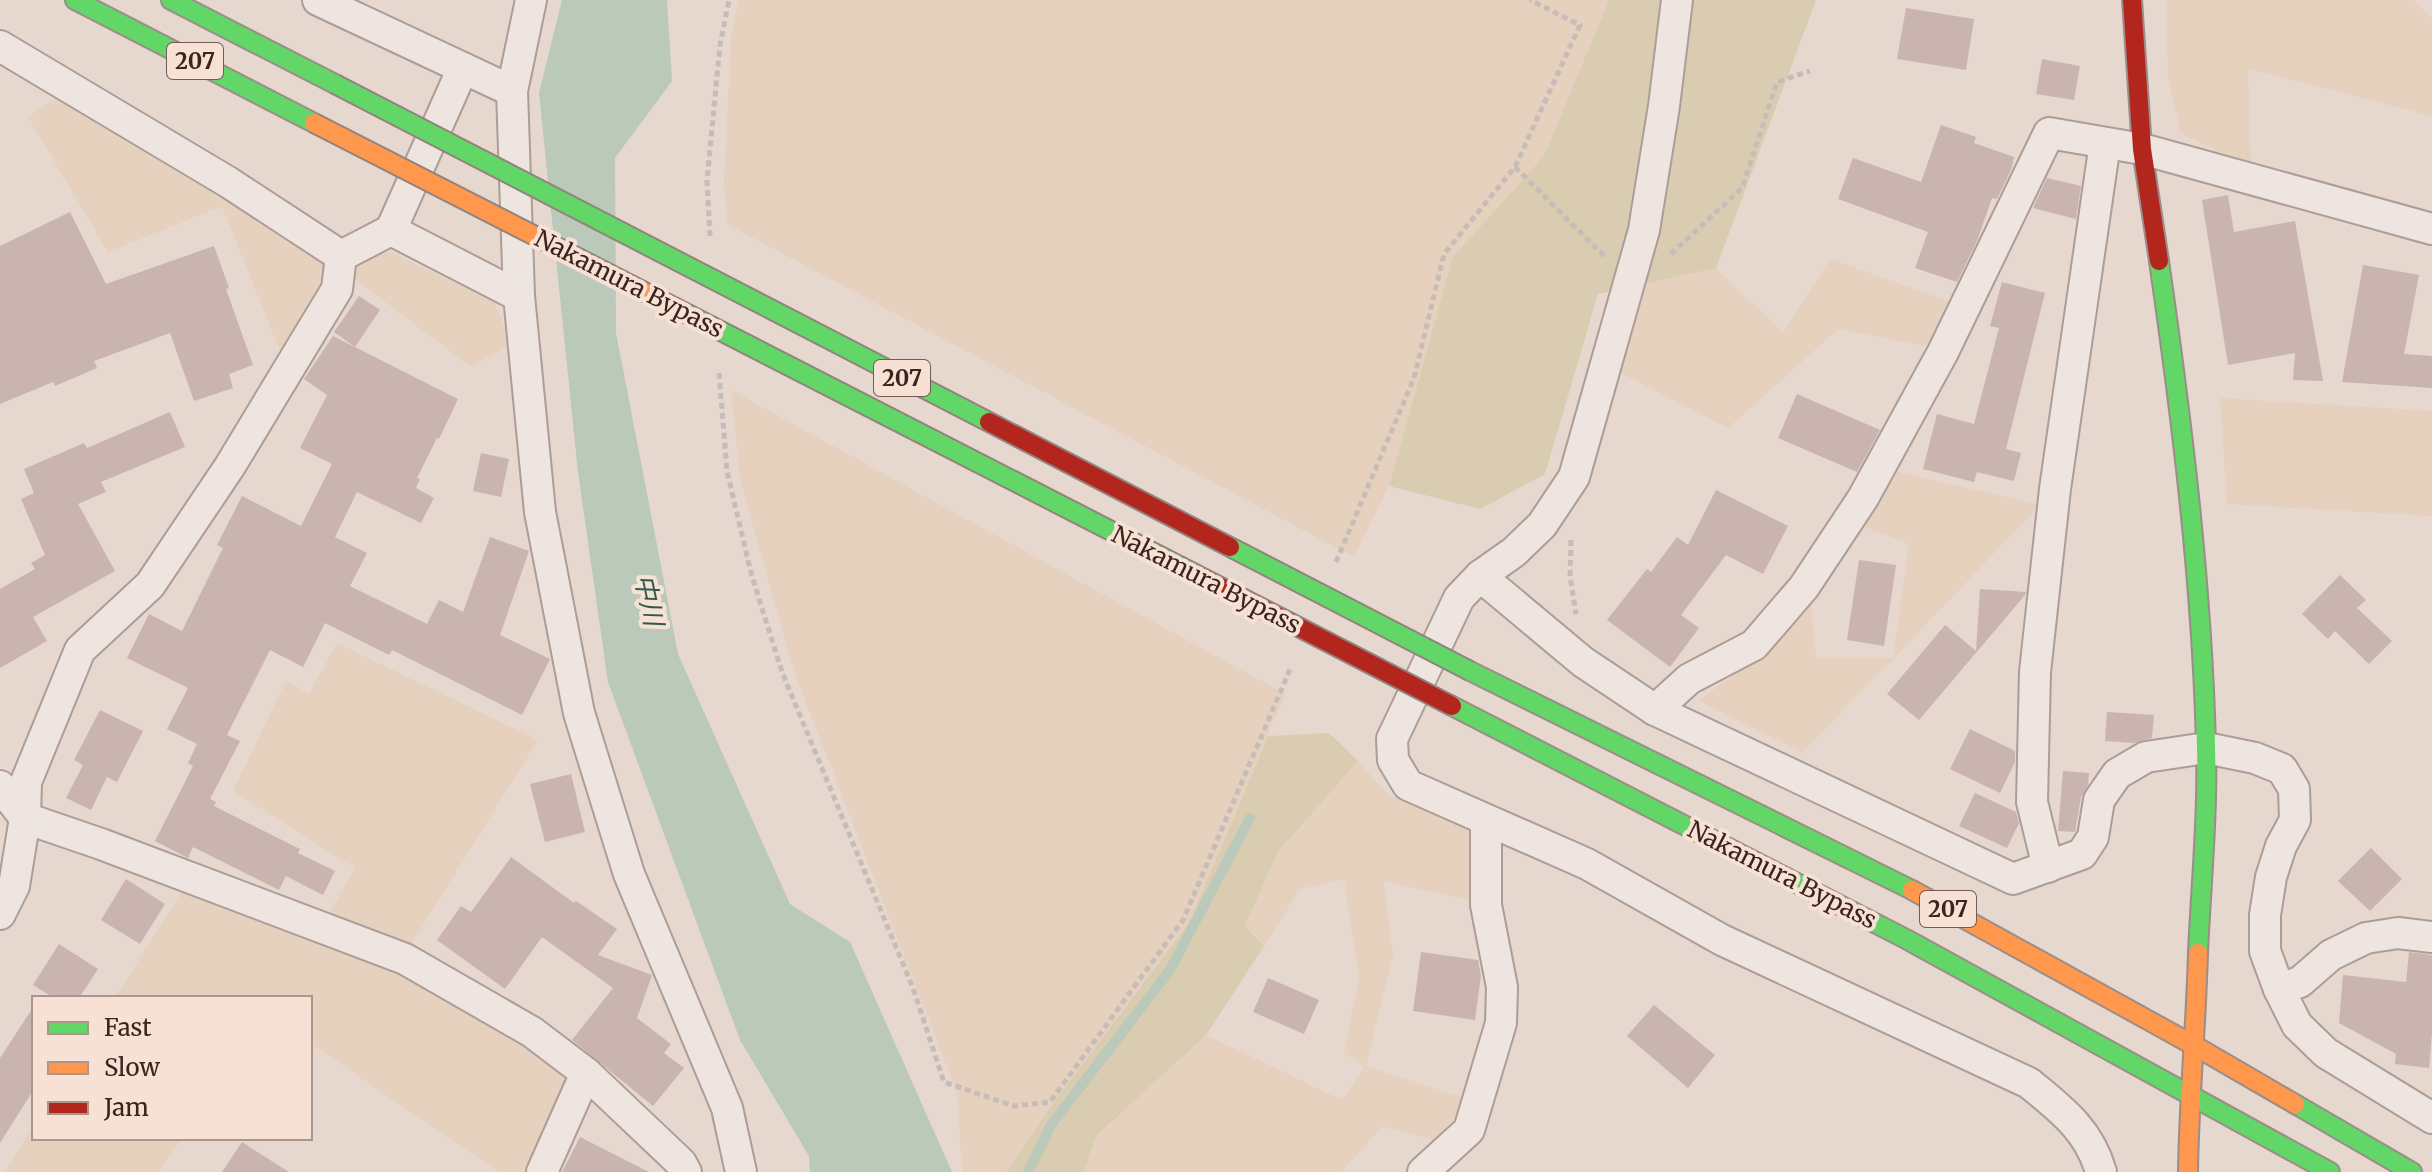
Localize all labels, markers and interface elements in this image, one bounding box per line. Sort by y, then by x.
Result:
road number: 207 [167,43,223,79]
street label: Nakamura Bypass [529,223,729,345]
road number: 207 [874,360,930,396]
street label: Nakamura Bypass [1106,519,1306,641]
water label: 中川 [628,571,672,632]
street label: Nakamura Bypass [1682,814,1882,936]
road number: 207 [1920,891,1976,927]
legend [32,996,312,1140]
text: Fast [104,1012,152,1043]
text: Slow [104,1052,160,1083]
text: Jam [103,1092,149,1123]

